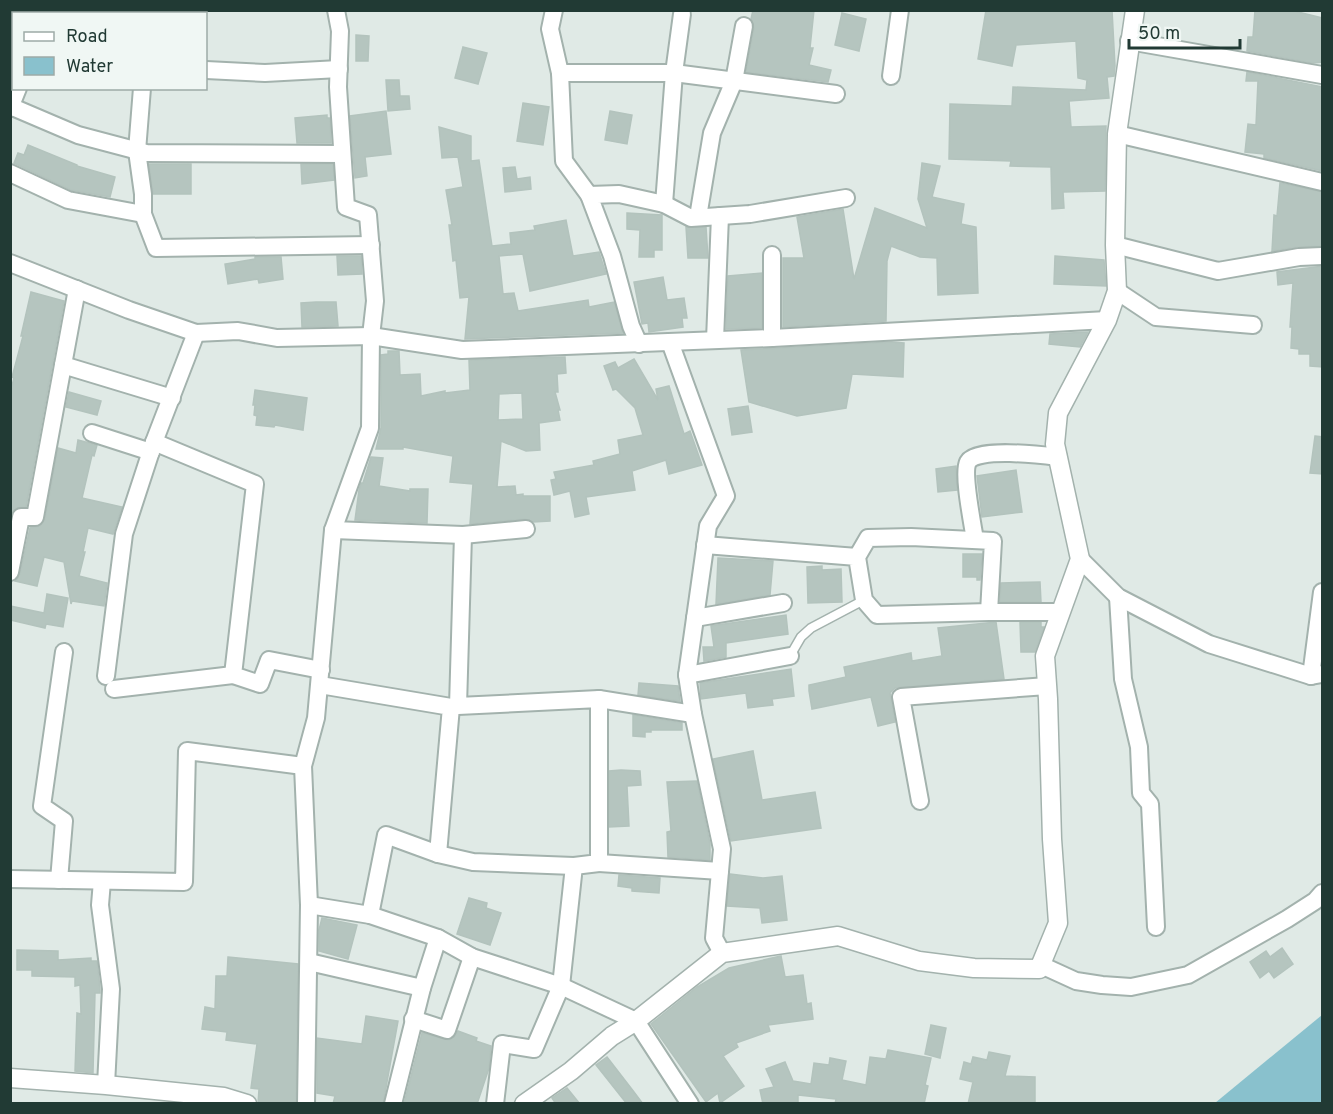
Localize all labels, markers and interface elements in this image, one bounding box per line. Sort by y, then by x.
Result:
legend [12,12,207,90]
scale bar [1129,12,1240,50]
text: 50 m [1138,23,1180,46]
text: Road [66,26,108,49]
text: Water [66,56,113,79]

